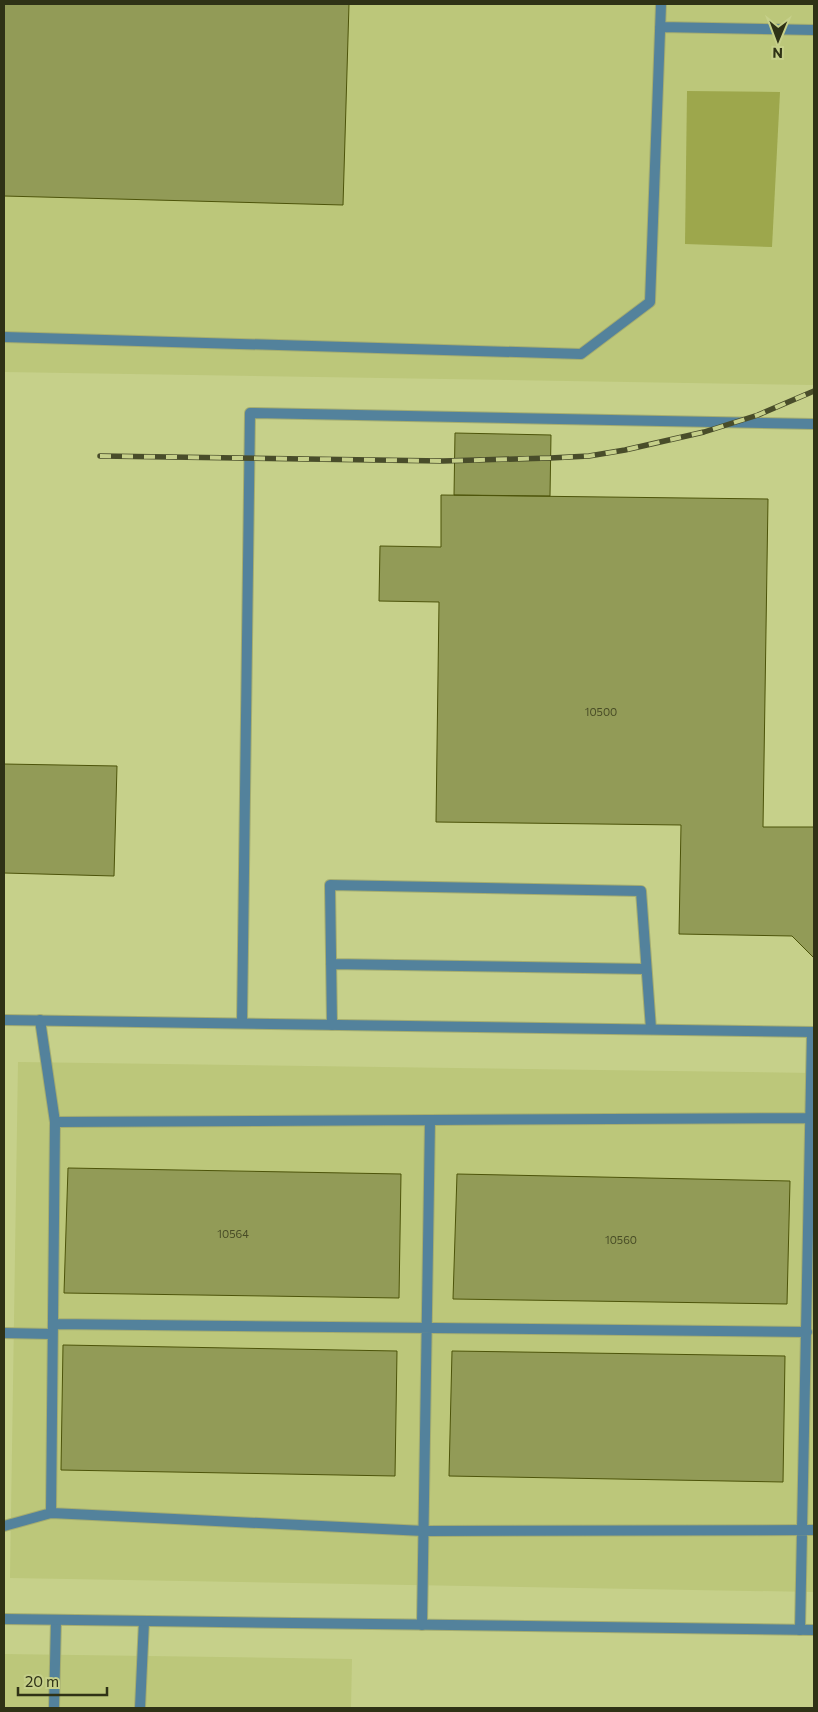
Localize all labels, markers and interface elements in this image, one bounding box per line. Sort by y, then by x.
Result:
north arrow [753,15,803,65]
text: N [772,45,783,62]
house number: 10500 [585,705,617,718]
house number: 10564 [217,1227,249,1240]
house number: 10560 [605,1233,637,1246]
scale bar [18,1664,106,1696]
text: 20 m [25,1672,59,1690]

